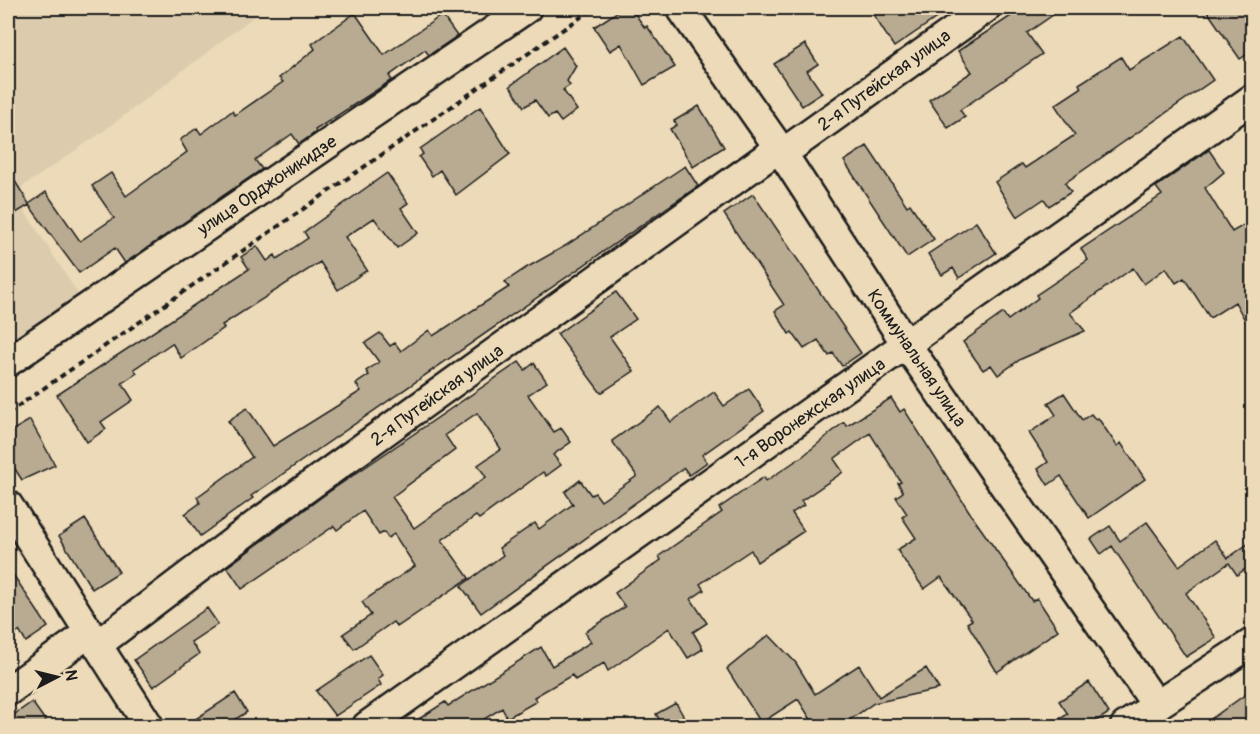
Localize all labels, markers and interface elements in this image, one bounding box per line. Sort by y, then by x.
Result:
street label: 2-я Путейская улица [813,24,955,136]
street label: улица Орджоникидзе [192,130,341,241]
street label: Коммунальная улица [862,285,971,431]
street label: 2-я Путейская улица [366,339,508,451]
street label: 1-я Воронежская улица [731,353,890,474]
north arrow [27,647,87,707]
text: N [60,669,82,682]

